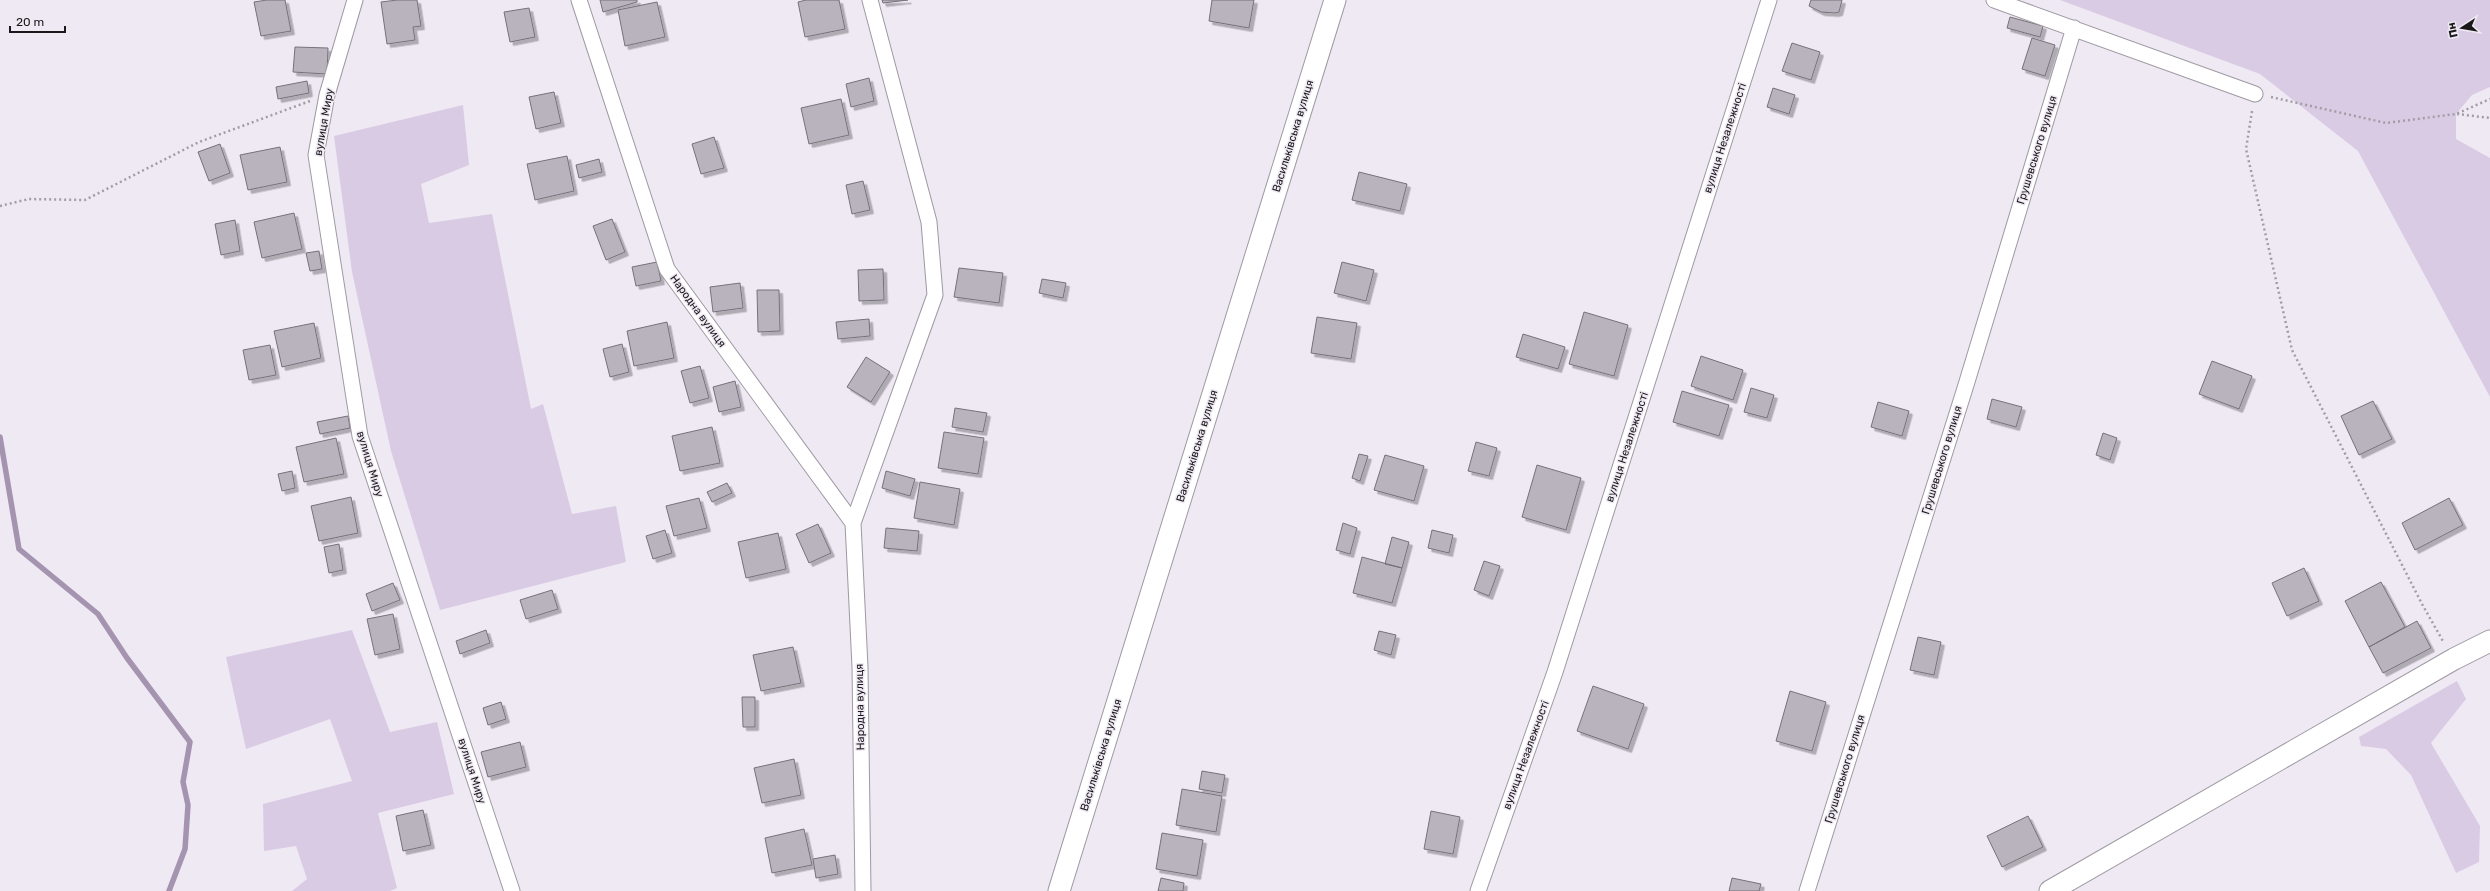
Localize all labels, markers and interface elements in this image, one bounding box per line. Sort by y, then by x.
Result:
scale bar [10,8,65,34]
north arrow [2442,8,2482,48]
text: 20 m [16,15,44,29]
text: Пн [2445,21,2461,39]
street label: Васильківська вулиця [1270,78,1316,194]
street label: вулиця Незалежності [1701,81,1749,195]
street label: вулиця Миру [312,87,336,157]
street label: Грушевського вулиця [2014,94,2060,206]
street label: Народна вулиця [667,272,729,350]
street label: Васильківська вулиця [1174,388,1220,504]
street label: вулиця Незалежності [1603,390,1651,504]
street label: Грушевського вулиця [1919,404,1965,516]
street label: вулиця Миру [354,429,386,499]
street label: Народна вулиця [853,664,867,750]
street label: Васильківська вулиця [1078,697,1124,813]
street label: вулиця Незалежності [1500,699,1552,811]
street label: Грушевського вулиця [1822,713,1868,825]
street label: вулиця Миру [455,737,489,805]

